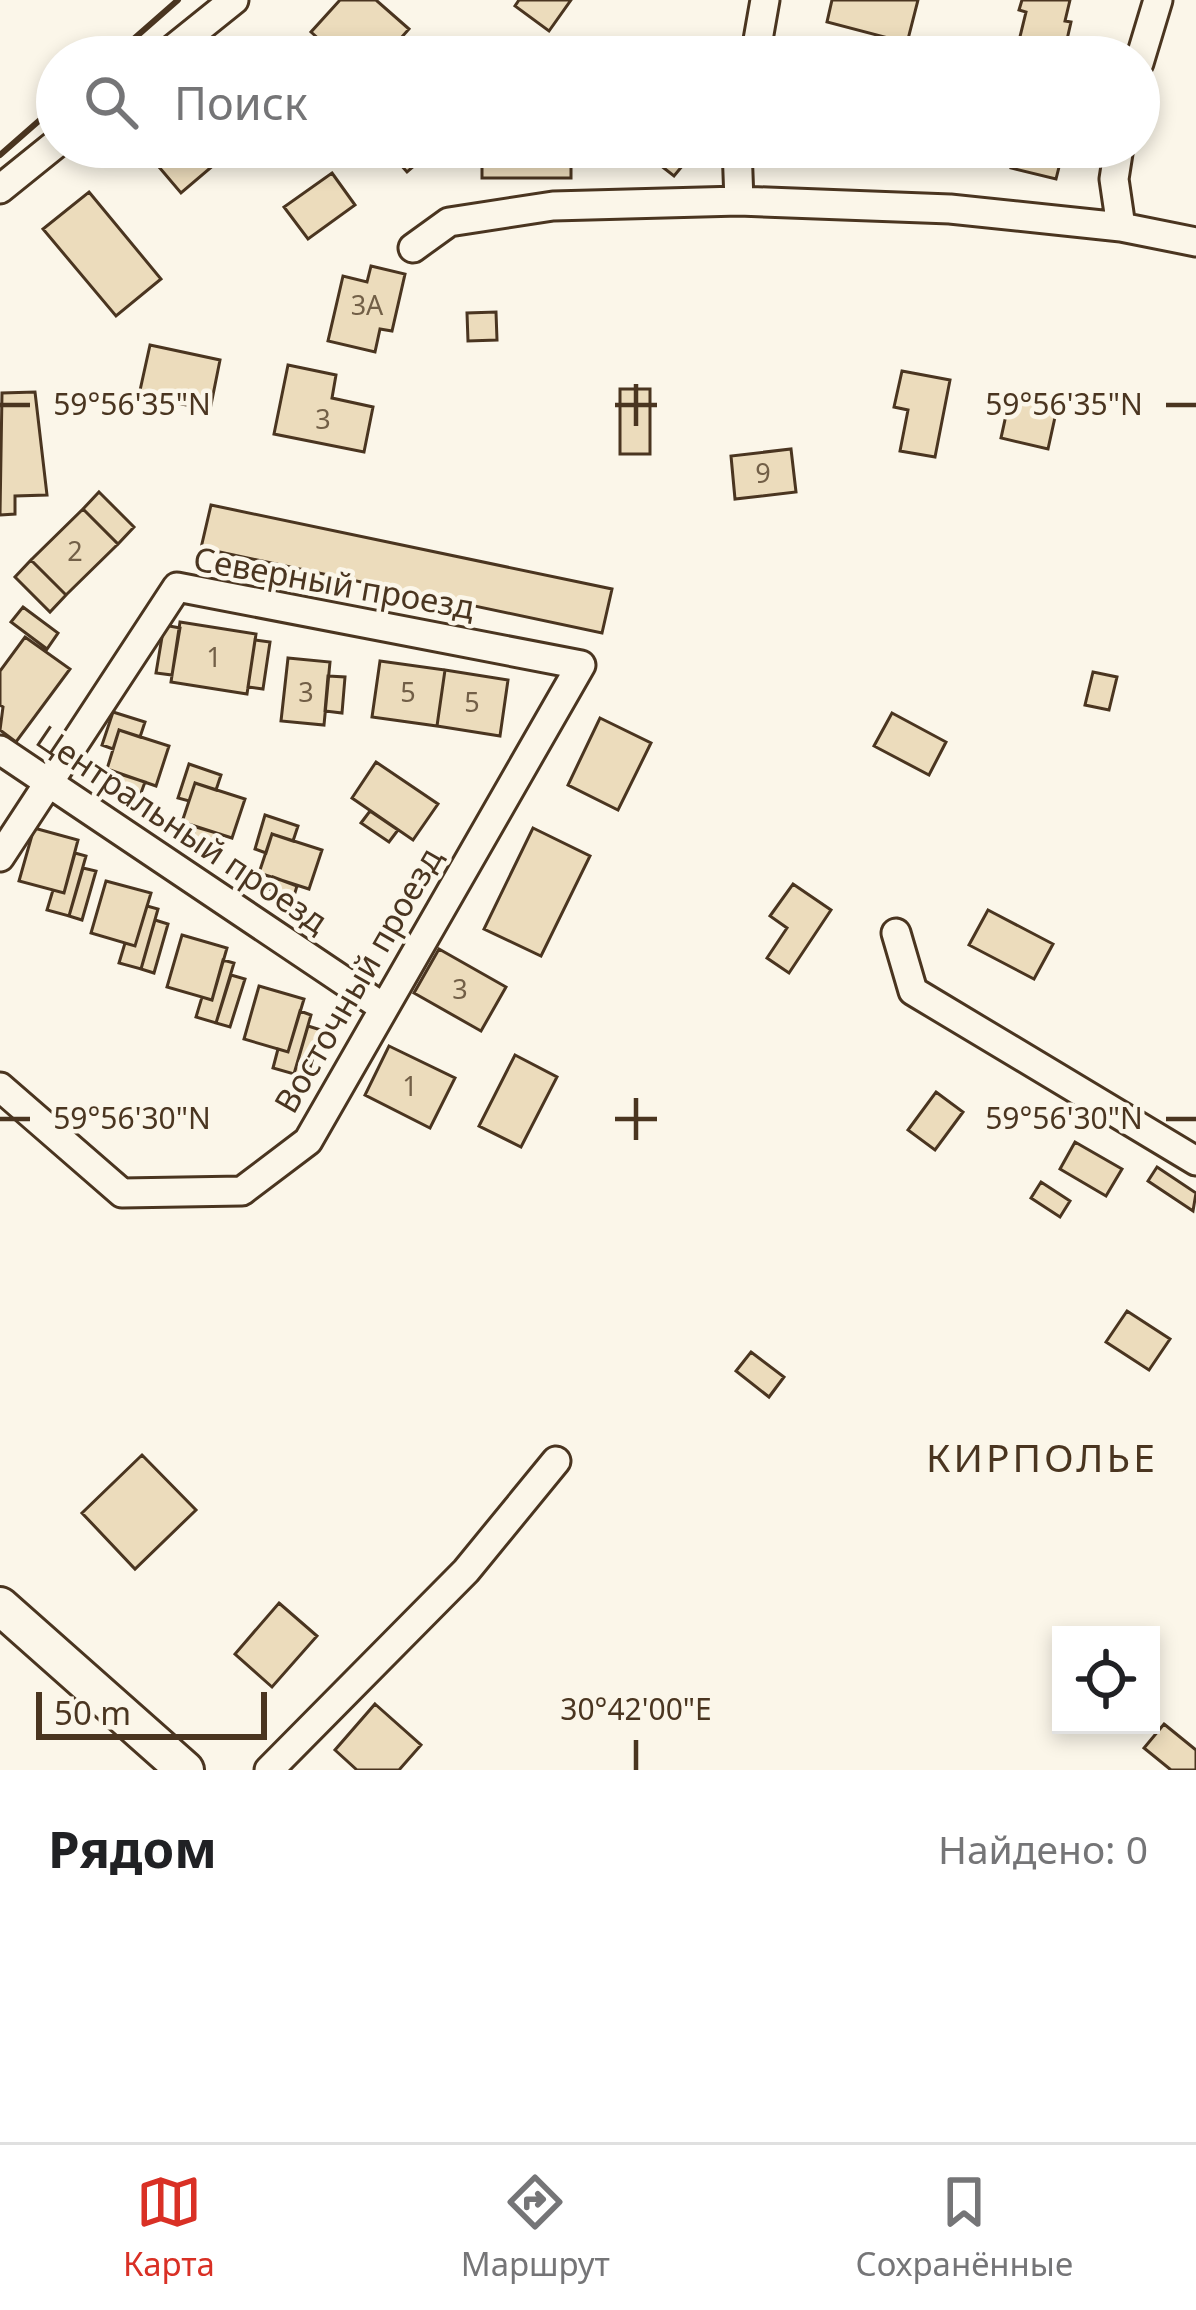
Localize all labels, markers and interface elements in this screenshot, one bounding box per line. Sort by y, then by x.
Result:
search box [36,36,1160,168]
icon: search [78,69,144,135]
text: Поиск [174,72,308,133]
house number: 3А [351,286,384,323]
text: 59°56'35"N [53,383,211,424]
text: 59°56'35"N [985,383,1143,424]
house number: 3 [315,400,331,437]
house number: 9 [755,454,771,491]
house number: 2 [67,532,83,569]
street label: Северный проезд [190,536,478,629]
house number: 1 [206,638,222,675]
house number: 3 [298,673,314,710]
house number: 5 [400,673,416,710]
house number: 5 [464,683,480,720]
street label: Центральный проезд [28,714,337,943]
street label: Восточный проезд [263,839,452,1121]
house number: 3 [452,970,468,1007]
house number: 1 [402,1067,418,1104]
text: 59°56'30"N [53,1097,211,1138]
text: 59°56'30"N [985,1097,1143,1138]
district label: КИРПОЛЬЕ [926,1430,1158,1483]
map controls [1052,1626,1160,1734]
button: locate [1052,1626,1160,1734]
scale bar [36,1686,267,1739]
text: 30°42'00"E [560,1688,712,1729]
text: 50 m [54,1690,131,1735]
text: Рядом [48,1813,217,1883]
text: Найдено: 0 [938,1822,1148,1875]
tab: Карта [123,2169,215,2286]
tab: Маршрут [461,2169,610,2286]
tab: Сохранённые [856,2169,1073,2286]

